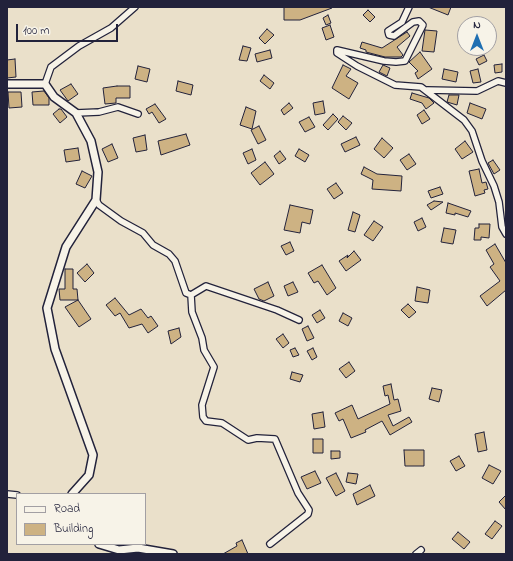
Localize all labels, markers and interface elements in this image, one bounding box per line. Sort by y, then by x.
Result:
scale bar [18,16,120,42]
north arrow [457,16,497,56]
text: N [473,17,481,33]
text: 100 m [23,22,50,40]
legend [16,493,146,545]
text: Road [54,500,80,518]
text: Building [54,520,93,538]

